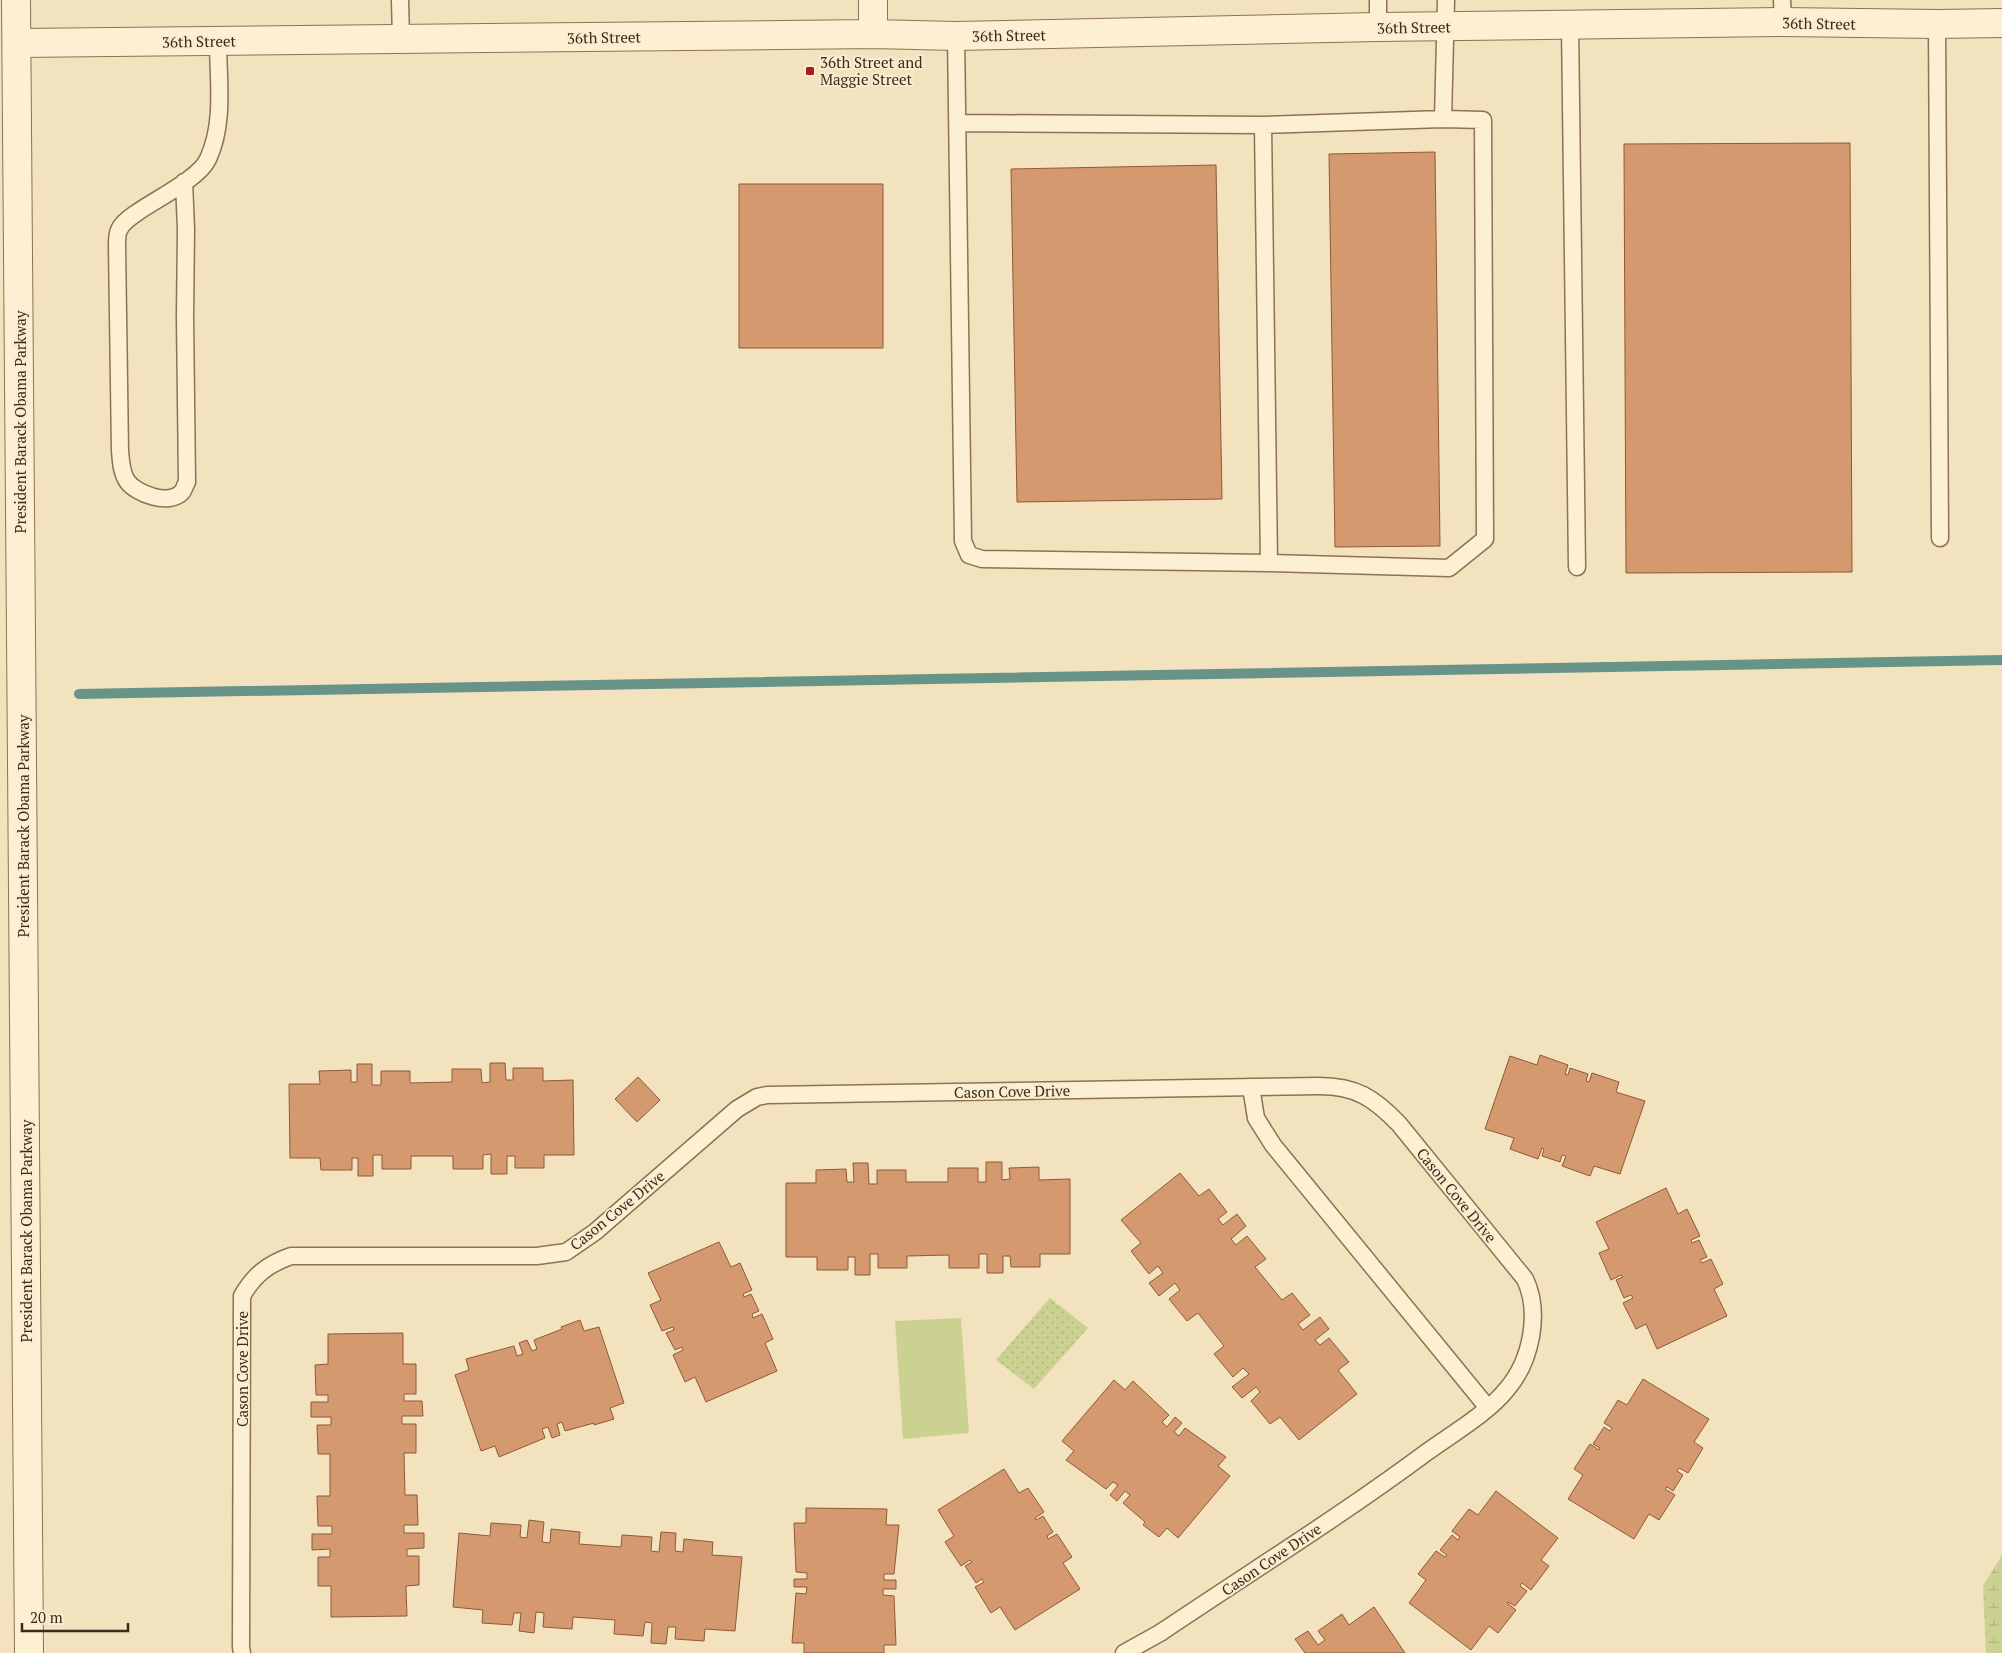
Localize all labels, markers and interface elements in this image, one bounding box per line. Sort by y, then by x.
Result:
street label: 36th Street [1782,12,1857,34]
street label: 36th Street [1377,16,1452,38]
street label: 36th Street [972,24,1047,46]
street label: 36th Street [567,26,642,48]
street label: 36th Street [162,30,237,52]
place label: 36th Street and Maggie Street [820,52,922,89]
marker: 36th Street and Maggie Street [804,65,816,77]
street label: President Barack Obama Parkway [10,310,30,533]
street label: President Barack Obama Parkway [13,714,33,937]
street label: Cason Cove Drive [954,1080,1070,1102]
street label: President Barack Obama Parkway [16,1119,36,1342]
street label: Cason Cove Drive [1413,1144,1501,1246]
street label: Cason Cove Drive [566,1166,668,1254]
street label: Cason Cove Drive [232,1311,252,1427]
street label: Cason Cove Drive [1217,1518,1325,1600]
scale bar [22,1600,129,1632]
text: 20 m [30,1607,63,1627]

